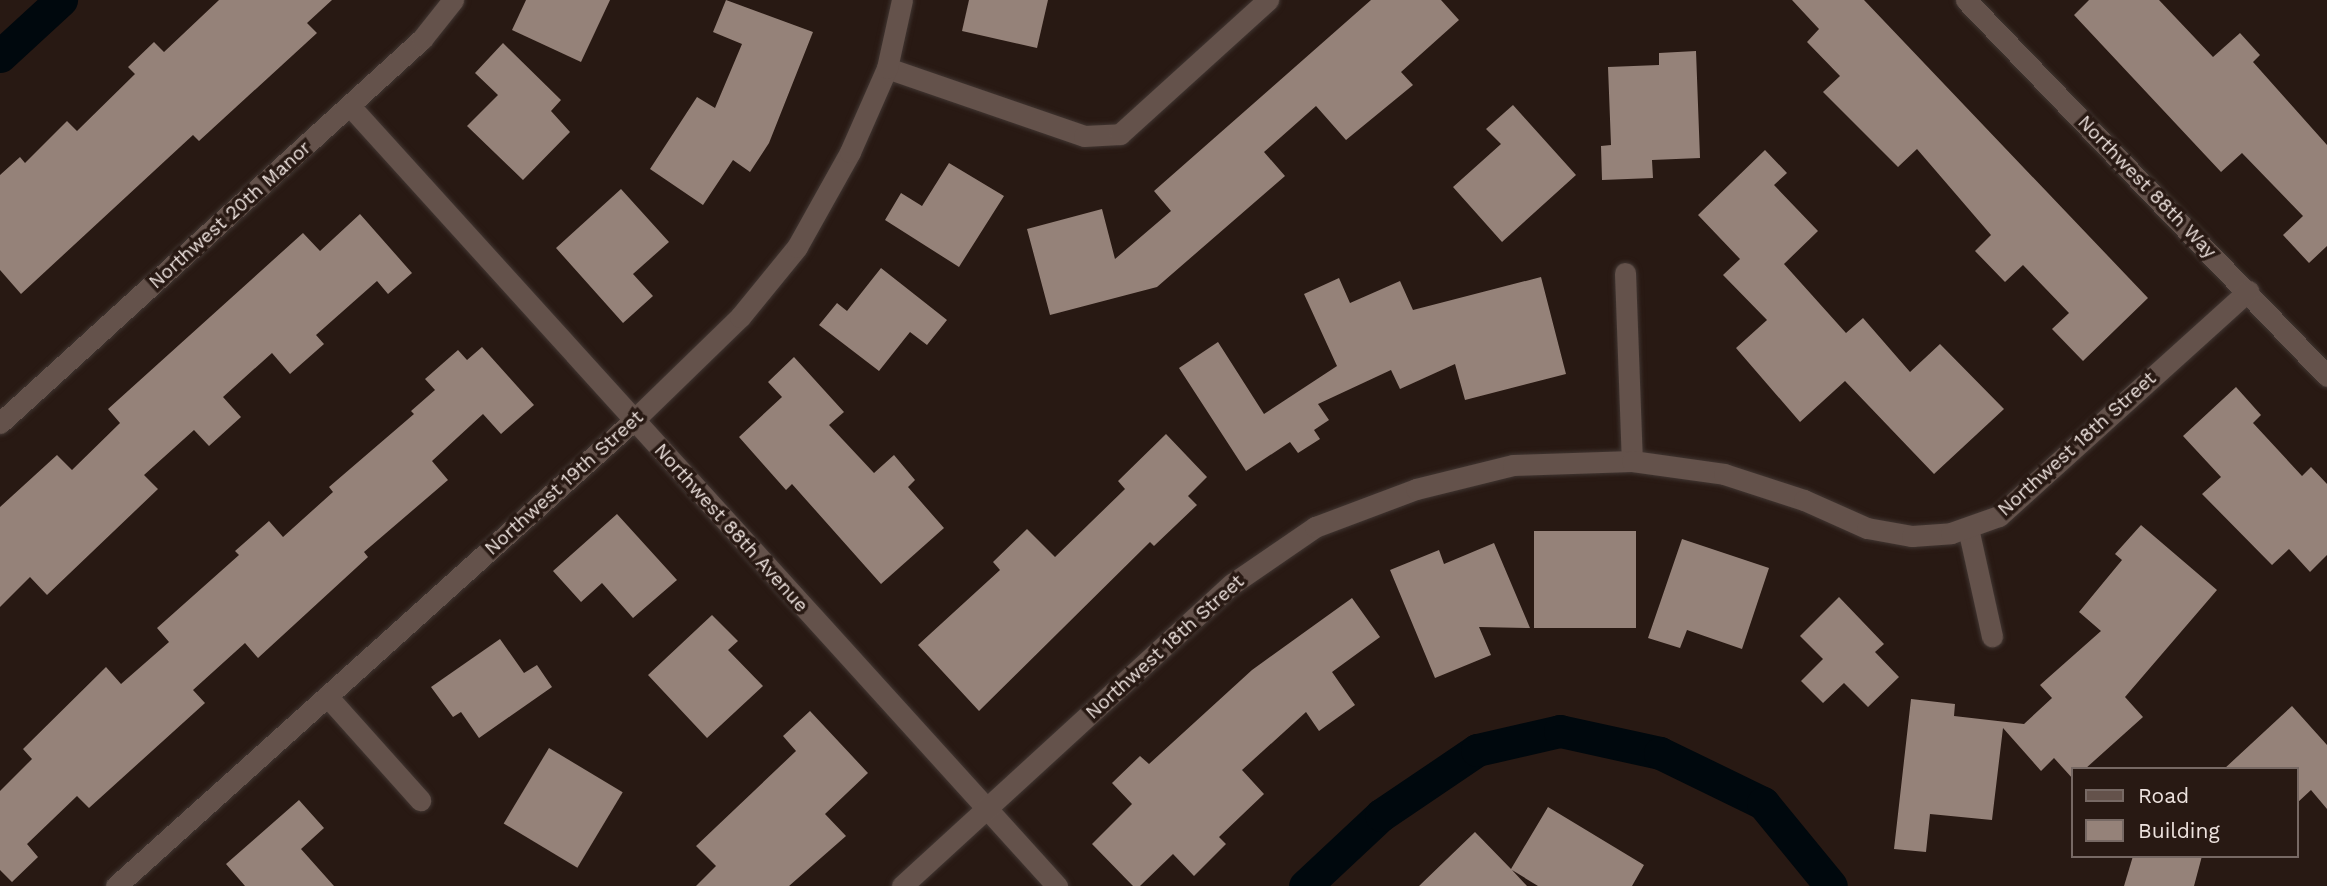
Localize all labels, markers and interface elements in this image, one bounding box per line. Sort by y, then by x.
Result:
street label: Northwest 88th Way [2073,111,2221,263]
street label: Northwest 20th Manor [144,136,316,294]
street label: Northwest 18th Street [1993,367,2161,521]
street label: Northwest 19th Street [480,406,648,560]
street label: Northwest 88th Avenue [649,439,813,617]
street label: Northwest 18th Street [1081,570,1249,724]
legend [2072,767,2299,858]
text: Road [2138,783,2189,808]
text: Building [2138,818,2220,843]

